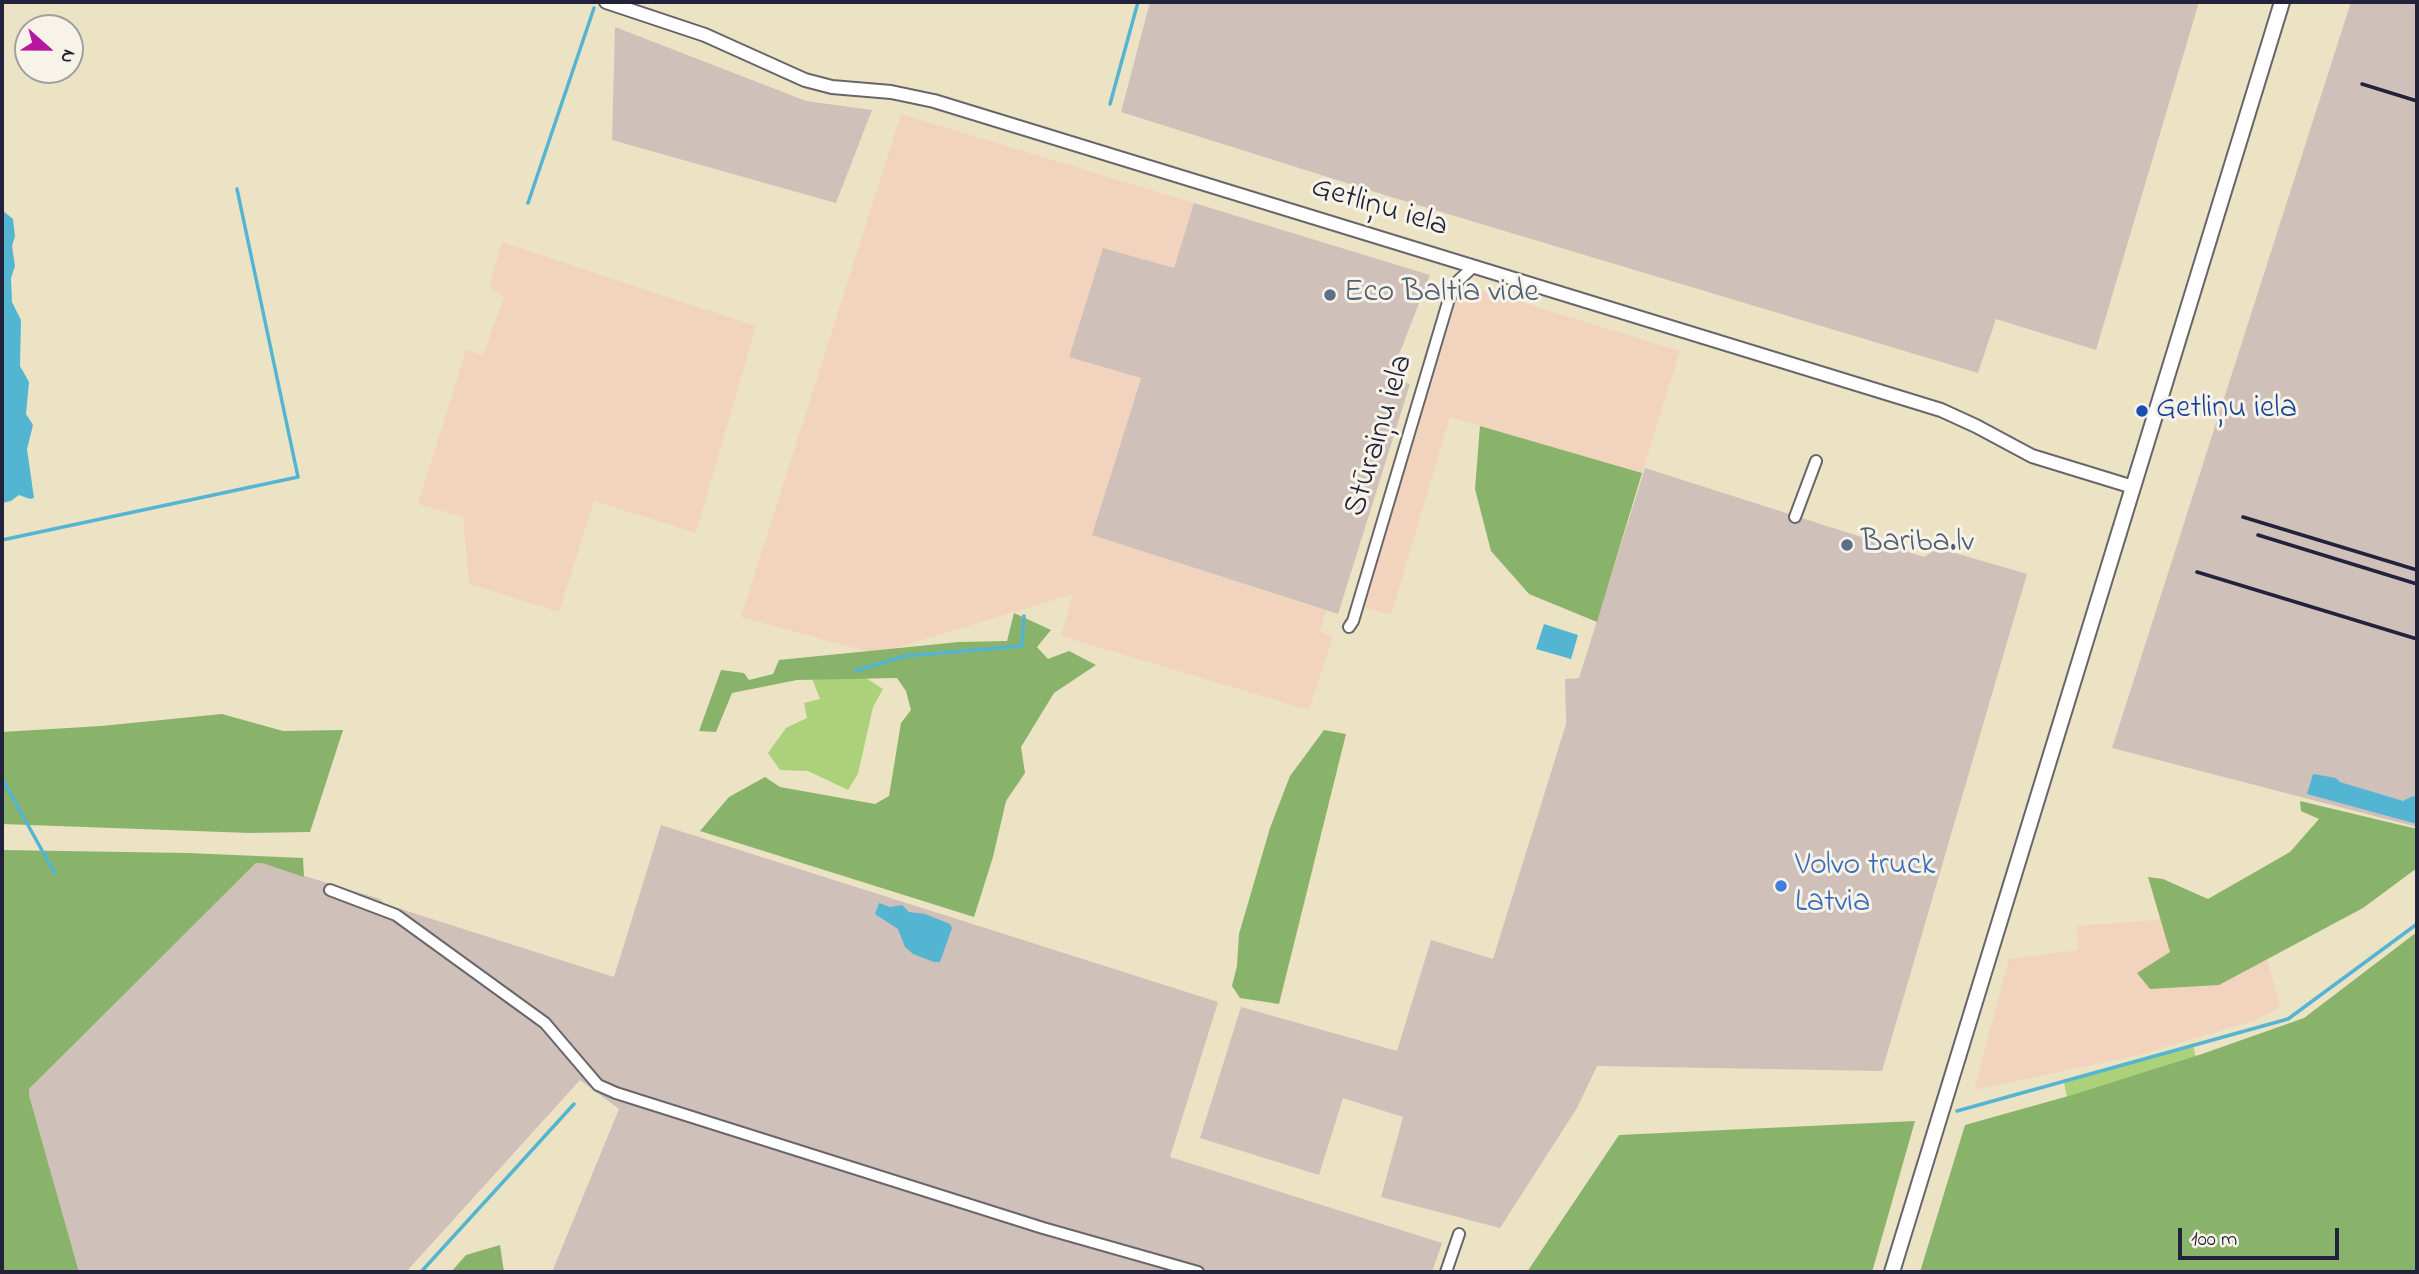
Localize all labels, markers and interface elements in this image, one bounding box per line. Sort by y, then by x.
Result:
north arrow [14,14,84,84]
text: N [52,45,82,67]
street label: Getliņu iela [1306,170,1452,248]
place label: Eco Baltia vide [1344,276,1539,314]
marker: Eco Baltia vide [1322,287,1338,303]
street label: Stūraiņu iela [1338,350,1424,522]
place label: Getliņu iela [2156,392,2297,430]
marker: Getliņu iela [2134,403,2150,419]
place label: Bariba.lv [1861,526,1974,564]
marker: Bariba.lv [1839,537,1855,553]
place label: Volvo truck Latvia [1795,849,1935,924]
marker: Volvo truck Latvia [1773,878,1789,894]
scale bar [2181,1214,2342,1258]
text: 100 m [2191,1225,2237,1255]

